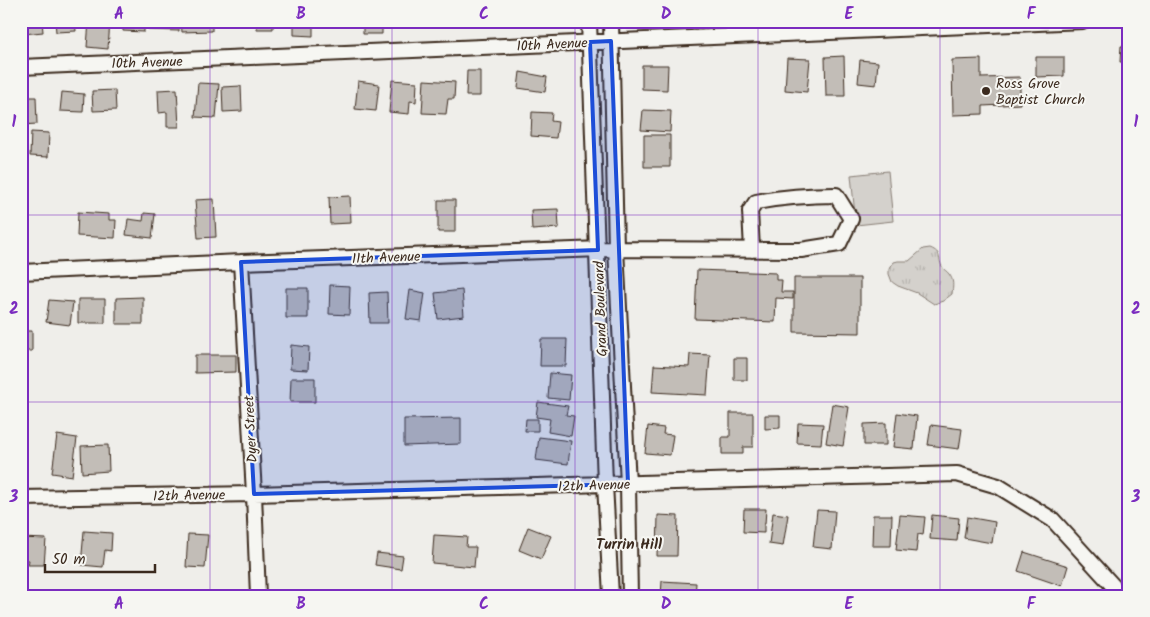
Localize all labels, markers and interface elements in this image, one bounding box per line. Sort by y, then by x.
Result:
text: A [114,2,124,27]
text: B [296,2,306,27]
text: C [479,2,489,27]
text: D [661,2,672,27]
text: E [845,2,855,27]
text: F [1027,2,1037,27]
street label: 10th Avenue [516,32,589,58]
street label: 10th Avenue [111,51,184,75]
place label: Ross Grove Baptist Church [996,73,1085,111]
marker: Ross Grove Baptist Church [980,85,992,97]
text: 1 [12,110,17,135]
text: 1 [1134,110,1139,135]
street label: 11th Avenue [351,246,421,270]
street label: Grand Boulevard [588,260,614,357]
text: 2 [9,297,19,322]
text: 2 [1131,297,1141,322]
street label: Dyer Street [238,394,264,463]
street label: 12th Avenue [558,474,631,498]
street label: 12th Avenue [153,484,226,508]
text: 3 [9,485,19,510]
text: 3 [1131,485,1141,510]
district label: Turrin Hill [596,533,662,557]
scale bar [45,542,155,574]
text: 50 m [52,548,86,572]
text: A [114,592,124,617]
text: B [296,592,306,617]
text: C [479,592,489,617]
text: D [661,592,672,617]
text: E [845,592,855,617]
text: F [1027,592,1037,617]

